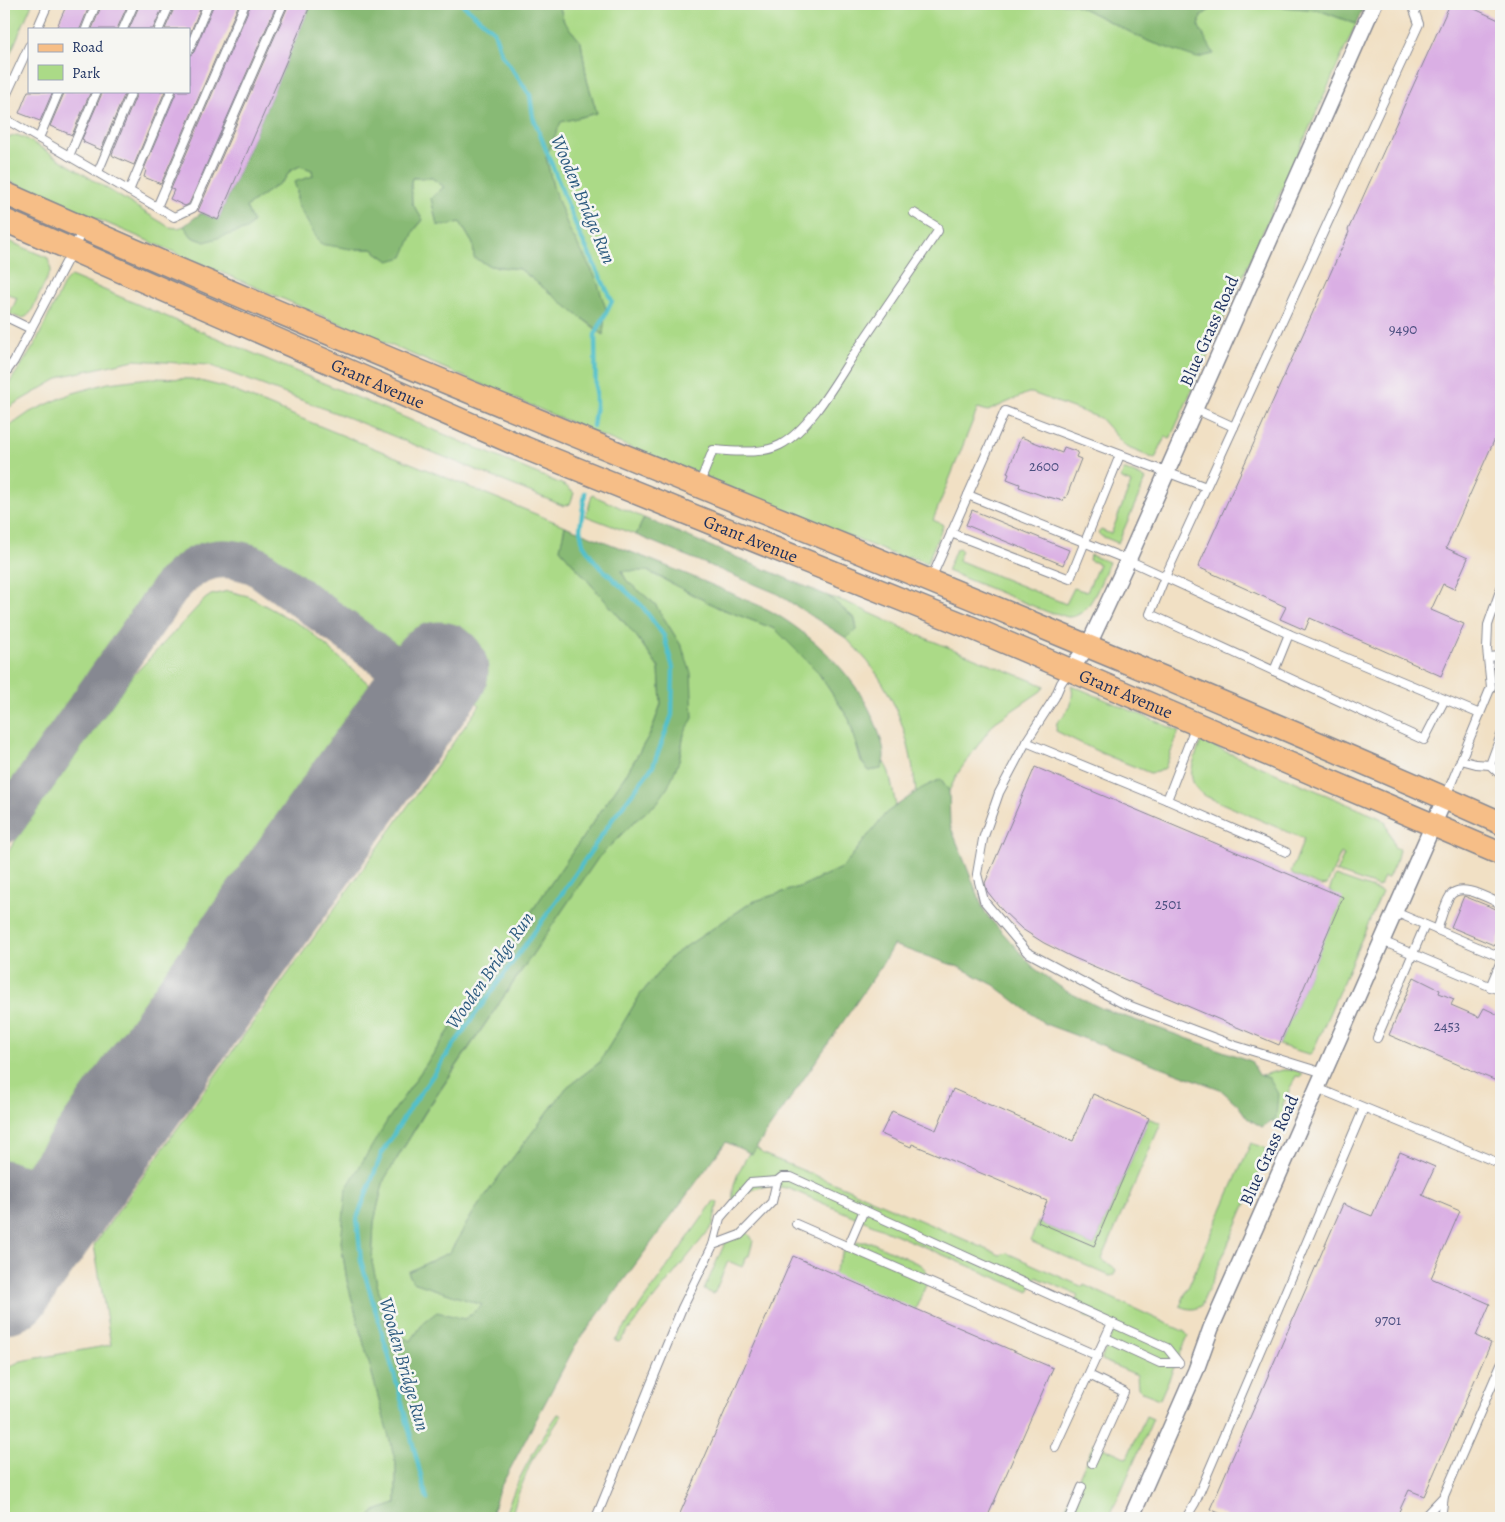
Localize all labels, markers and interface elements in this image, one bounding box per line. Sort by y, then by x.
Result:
legend [28,28,190,92]
text: Road [72,37,104,57]
text: Park [72,63,101,83]
water label: Wooden Bridge Run [544,131,622,268]
street label: Blue Grass Road [1174,272,1244,390]
house number: 9490 [1389,319,1417,339]
street label: Grant Avenue [327,353,428,415]
house number: 2600 [1029,456,1059,476]
street label: Grant Avenue [700,509,801,569]
street label: Grant Avenue [1075,663,1177,724]
house number: 2501 [1155,894,1181,914]
water label: Wooden Bridge Run [440,907,540,1035]
house number: 2453 [1434,1016,1460,1036]
street label: Blue Grass Road [1234,1091,1304,1209]
water label: Wooden Bridge Run [373,1294,436,1434]
house number: 9701 [1375,1310,1401,1330]

